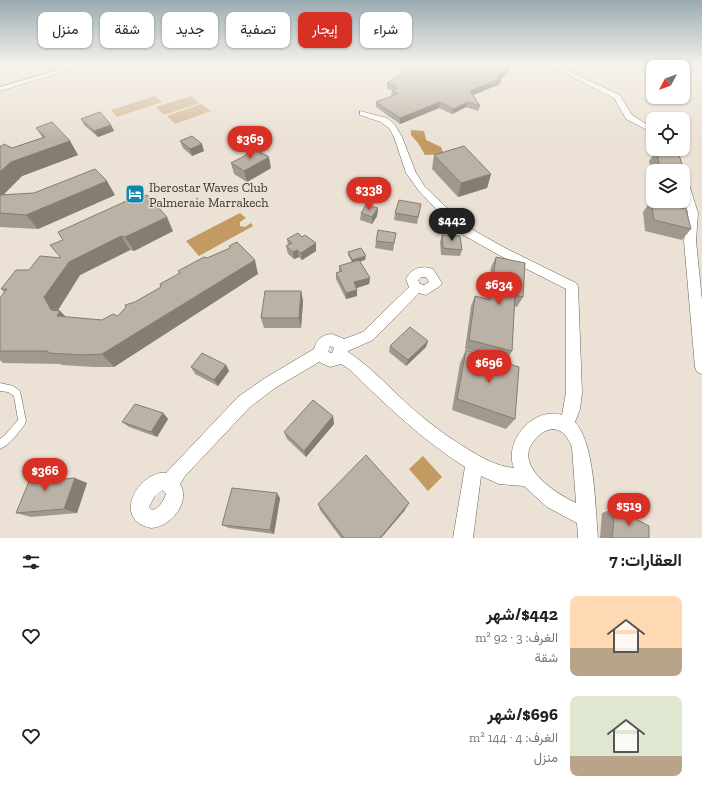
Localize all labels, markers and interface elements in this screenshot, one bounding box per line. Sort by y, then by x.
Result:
chip: منزل [38,12,92,48]
chip: شقة [100,12,154,48]
chip: جديد [162,12,218,48]
chip: تصفية [226,12,290,48]
chip: إيجار [298,12,352,48]
chip: شراء [360,12,412,48]
north arrow [646,60,690,104]
map controls [646,60,690,208]
button: locate [646,112,690,156]
pin: $369 [226,126,274,160]
text: $369 [236,131,264,146]
button: layers [646,164,690,208]
pin: $338 [345,177,393,211]
place label: Iberostar Waves Club Palmeraie Marrakech [149,180,269,210]
text: $338 [355,182,383,197]
hotel icon: Iberostar Waves Club Palmeraie Marrakech [124,183,146,205]
pin: $442 [428,208,476,242]
text: $442 [438,213,466,228]
pin: $634 [475,272,523,306]
text: $634 [485,277,513,292]
pin: $696 [465,350,513,384]
text: $696 [475,355,503,370]
pin: $366 [21,458,69,492]
text: $366 [31,463,59,478]
pin: $519 [605,493,653,527]
text: $519 [616,498,642,513]
text: العقارات: 7 [609,550,682,570]
icon: filters [20,551,42,573]
text: $442/شهر [486,604,558,624]
icon: home [602,612,650,660]
icon: heart [20,625,42,647]
text: الغرف: 3 · 92 m² [475,630,558,645]
text: شقة [535,650,558,665]
text: $696/شهر [487,704,558,724]
icon: home [602,712,650,760]
icon: heart [20,725,42,747]
text: الغرف: 4 · 144 m² [469,730,558,745]
text: منزل [534,750,558,765]

